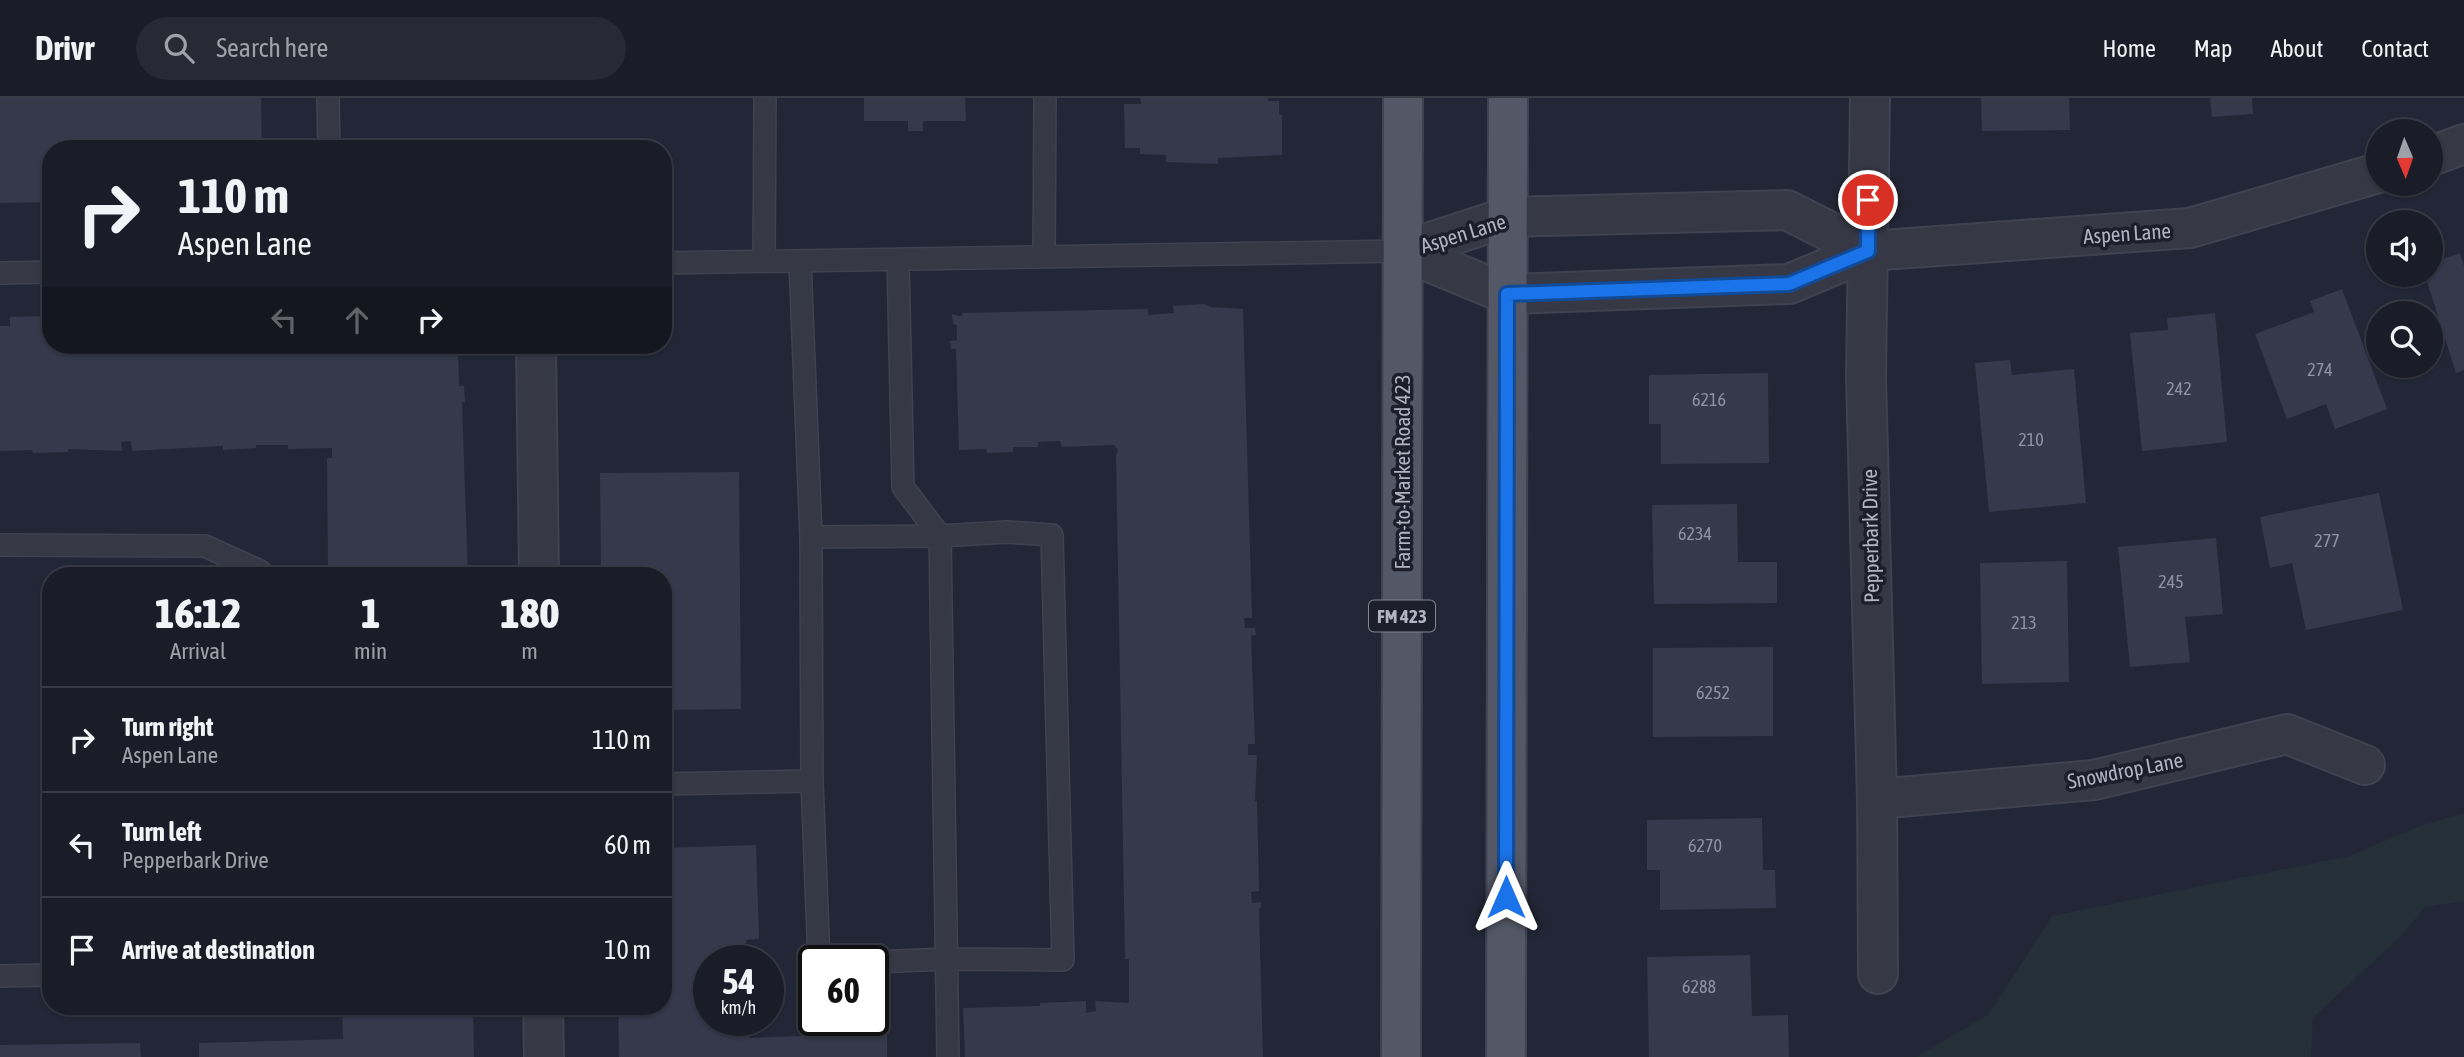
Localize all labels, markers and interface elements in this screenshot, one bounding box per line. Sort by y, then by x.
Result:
search box [136,17,626,80]
text: Drivr [35,29,94,67]
icon: search [160,29,198,67]
text: Search here [216,33,328,63]
text: Home [2102,35,2156,62]
text: Map [2194,35,2232,62]
text: About [2270,35,2323,62]
text: Contact [2361,35,2429,62]
north arrow [2366,119,2443,196]
map controls [2366,119,2443,378]
text: 110 m [178,167,289,223]
icon: right [63,168,154,259]
pin [1838,170,1898,230]
icon: arrive [1849,181,1887,219]
street label: Aspen Lane [1417,209,1509,257]
button: sound [2366,210,2443,287]
street label: Aspen Lane [2082,218,2172,248]
text: Aspen Lane [178,225,312,262]
icon: left [265,301,303,339]
icon: ahead [338,301,376,339]
icon: right [411,301,449,339]
button: search [2366,301,2443,378]
house number: 274 [2307,359,2333,380]
street label: Farm-to-Market Road 423 [1390,374,1414,570]
house number: 242 [2166,378,2192,399]
house number: 6216 [1692,389,1726,410]
house number: 210 [2018,429,2044,450]
street label: Pepperbark Drive [1857,469,1883,603]
house number: 6234 [1678,523,1712,544]
house number: 277 [2314,530,2340,551]
house number: 245 [2158,571,2184,592]
text: 16:12 [155,589,241,637]
text: 1 [361,589,380,637]
text: 180 [500,589,559,637]
road number: FM 423 [1369,601,1435,632]
house number: 213 [2011,612,2037,633]
text: Arrival [170,638,226,664]
text: min [354,638,387,664]
text: m [521,638,538,664]
house number: 6252 [1696,682,1730,703]
text: Turn right [122,712,213,742]
icon: right [63,721,101,759]
text: 110 m [592,725,651,755]
text: Aspen Lane [122,742,218,768]
street label: Snowdrop Lane [2065,747,2185,793]
text: Turn left [122,817,202,847]
icon: left [63,826,101,864]
text: 60 m [604,830,651,860]
house number: 6270 [1688,835,1722,856]
text: Pepperbark Drive [122,847,269,873]
position arrow [1469,860,1543,934]
icon: arrive [63,931,101,969]
text: Arrive at destination [122,935,315,965]
text: 10 m [604,935,651,965]
speed limit sign: 60 [798,945,889,1036]
text: 54 [722,961,755,1001]
house number: 6288 [1682,976,1716,997]
text: km/h [721,997,756,1018]

